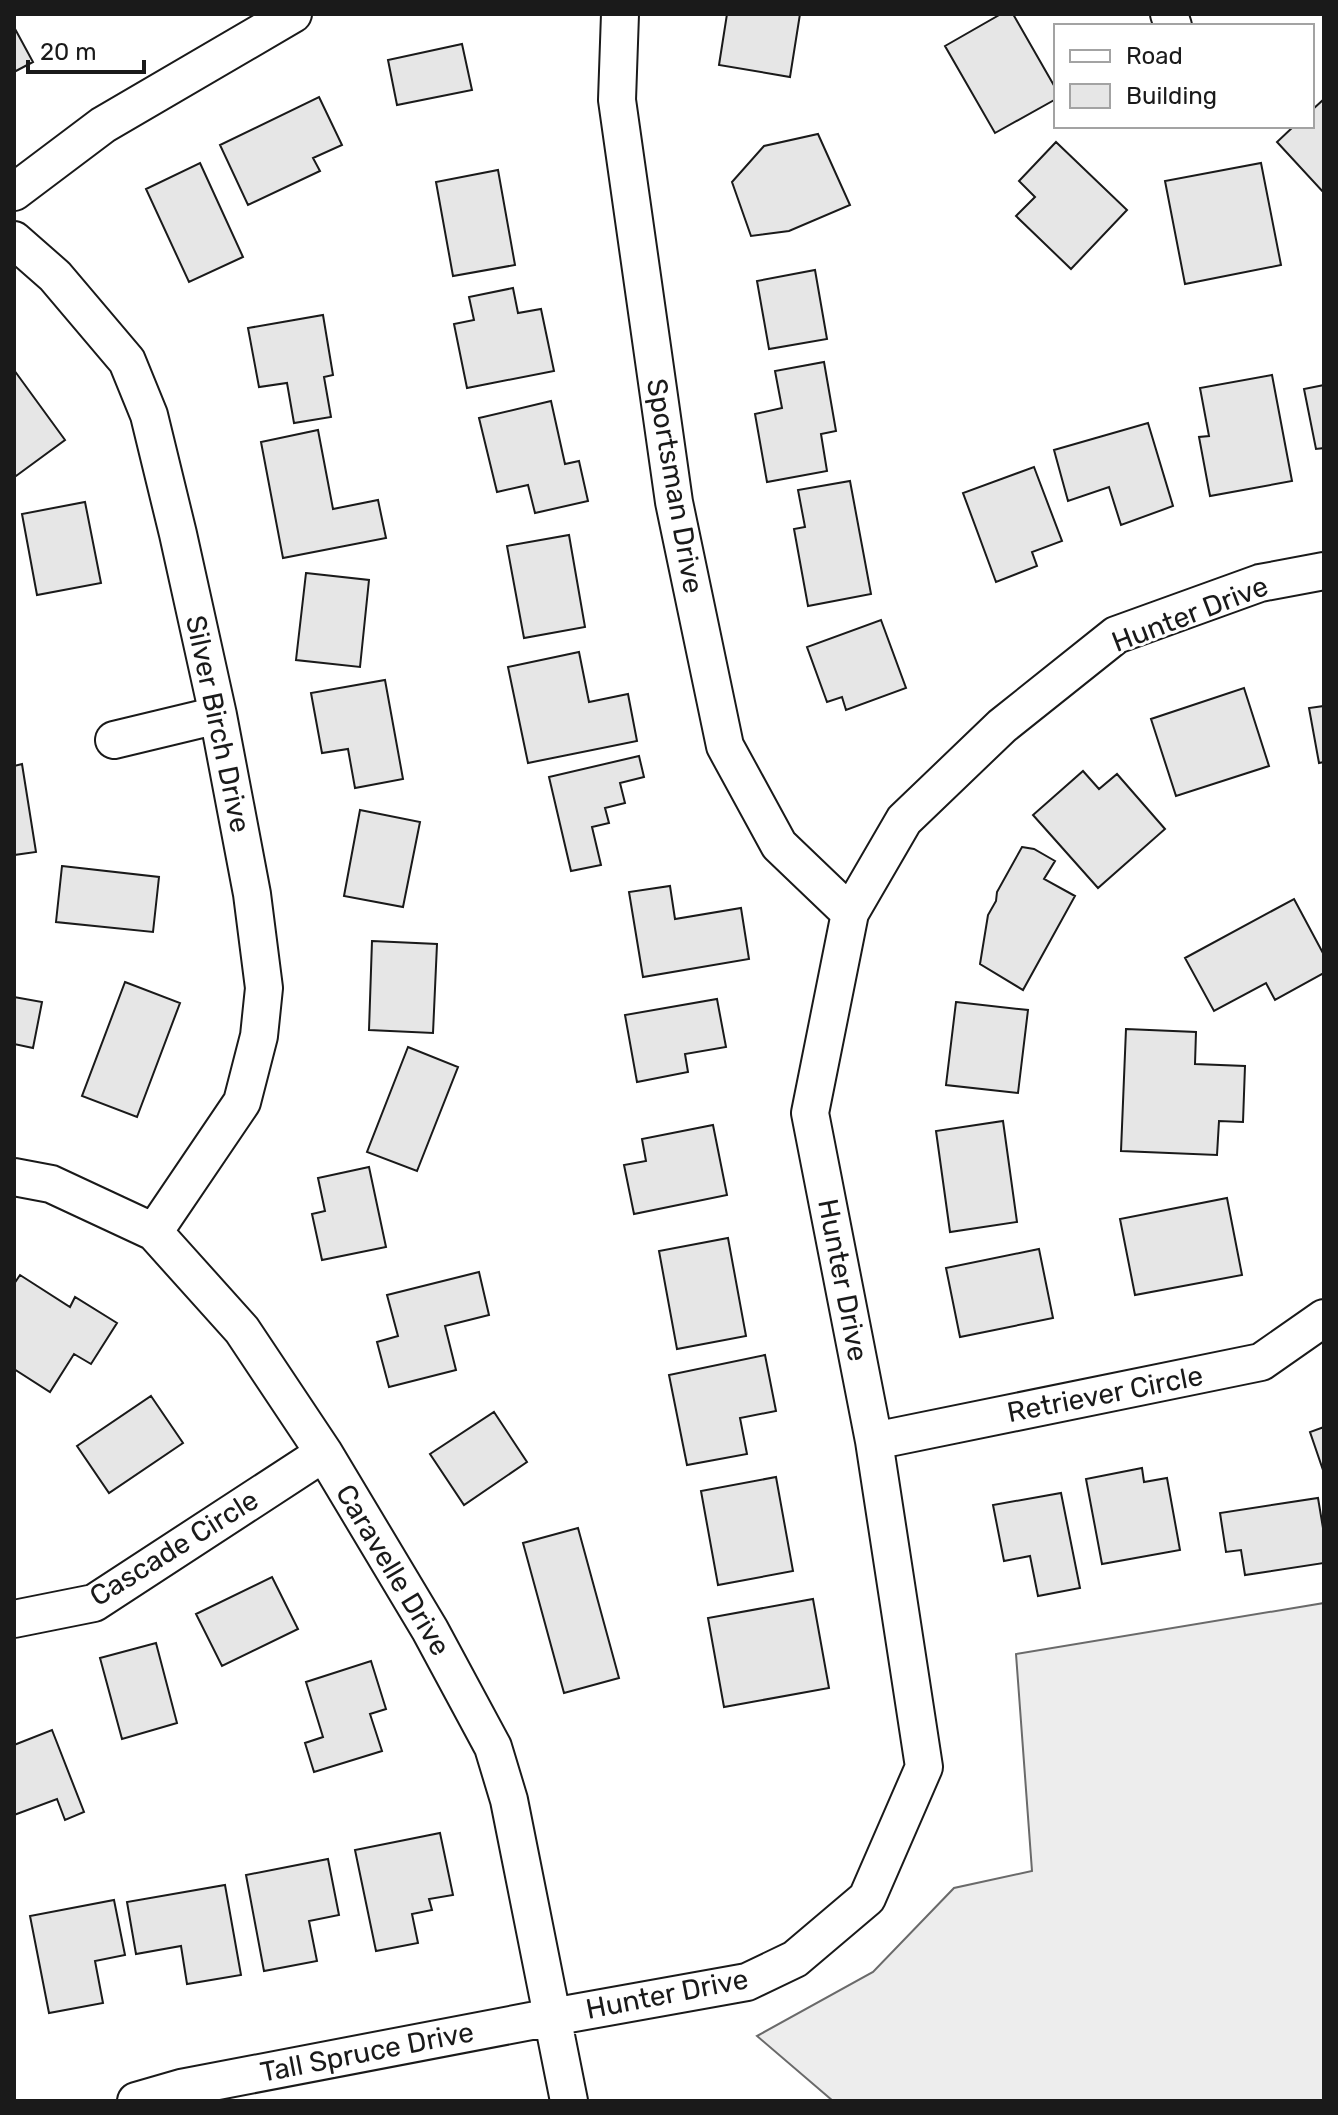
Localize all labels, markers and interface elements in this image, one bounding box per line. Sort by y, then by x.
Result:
scale bar [28,24,144,74]
legend [1054,24,1314,128]
text: 20 m [40,38,97,66]
text: Road [1126,42,1183,70]
text: Building [1126,82,1217,110]
street label: Sportsman Drive [640,376,710,596]
street label: Hunter Drive [1107,569,1273,659]
street label: Silver Birch Drive [179,612,257,836]
street label: Hunter Drive [811,1196,875,1364]
street label: Retriever Circle [1004,1359,1206,1429]
street label: Caravelle Drive [329,1478,457,1662]
street label: Cascade Circle [84,1483,264,1613]
street label: Hunter Drive [583,1962,751,2026]
street label: Tall Spruce Drive [258,2015,476,2089]

